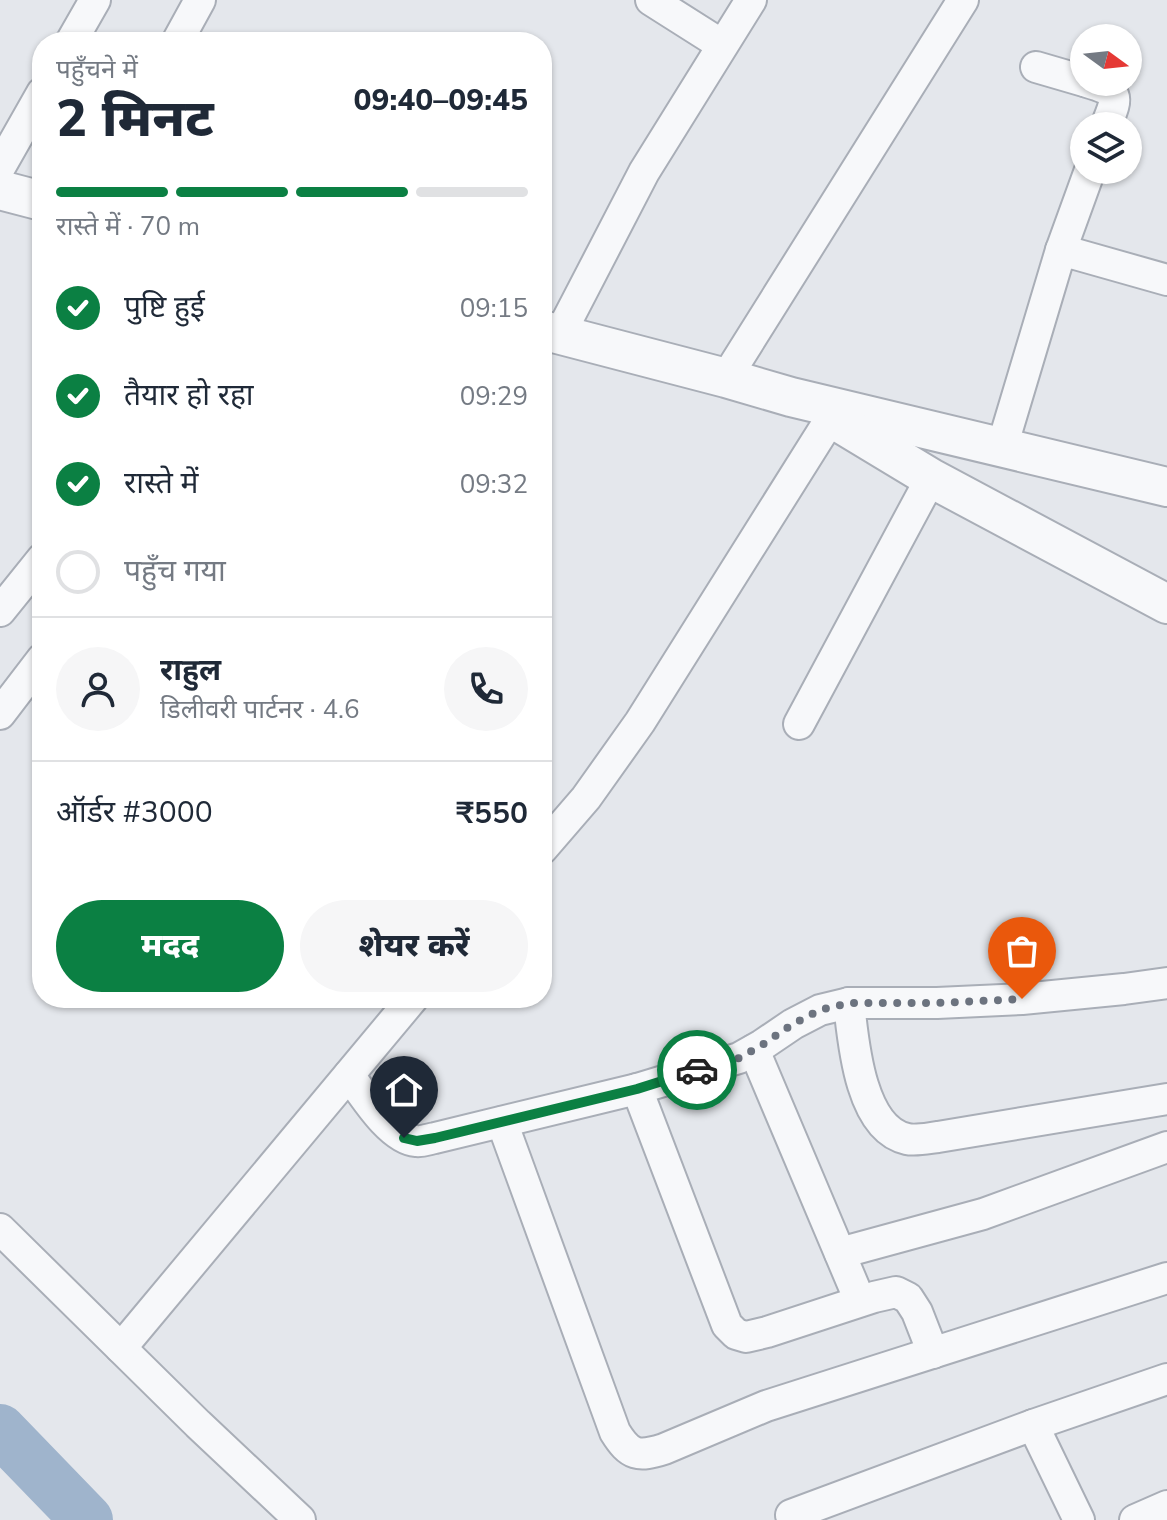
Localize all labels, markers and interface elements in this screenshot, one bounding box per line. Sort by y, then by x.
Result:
north arrow [1070,24,1142,96]
map controls [1070,24,1142,184]
text: पहुँचने में [56,52,138,87]
text: 09:40–09:45 [353,80,528,121]
text: 2 मिनट [56,83,214,154]
button: layers [1070,112,1142,184]
text: रास्ते में · 70 m [56,209,200,244]
icon: check [56,286,100,330]
text: पुष्टि हुई [124,287,205,328]
text: 09:15 [460,291,528,326]
icon: check [56,374,100,418]
text: तैयार हो रहा [124,375,254,416]
text: 09:29 [460,379,528,414]
icon: check [56,462,100,506]
text: रास्ते में [124,463,198,504]
text: 09:32 [460,467,528,502]
text: पहुँच गया [124,551,226,592]
button: person [56,647,140,731]
button: phone [444,647,528,731]
text: राहुल [160,650,221,691]
text: डिलीवरी पार्टनर · 4.6 [160,692,360,727]
text: ऑर्डर #3000 [56,792,213,833]
text: ₹550 [456,793,528,834]
button: मदद [56,900,284,992]
button: शेयर करें [300,900,528,992]
pin [988,917,1056,999]
icon: bag [1000,929,1044,973]
courier [657,1030,737,1110]
icon: car [675,1048,719,1092]
pin [370,1056,438,1138]
icon: home [382,1068,426,1112]

